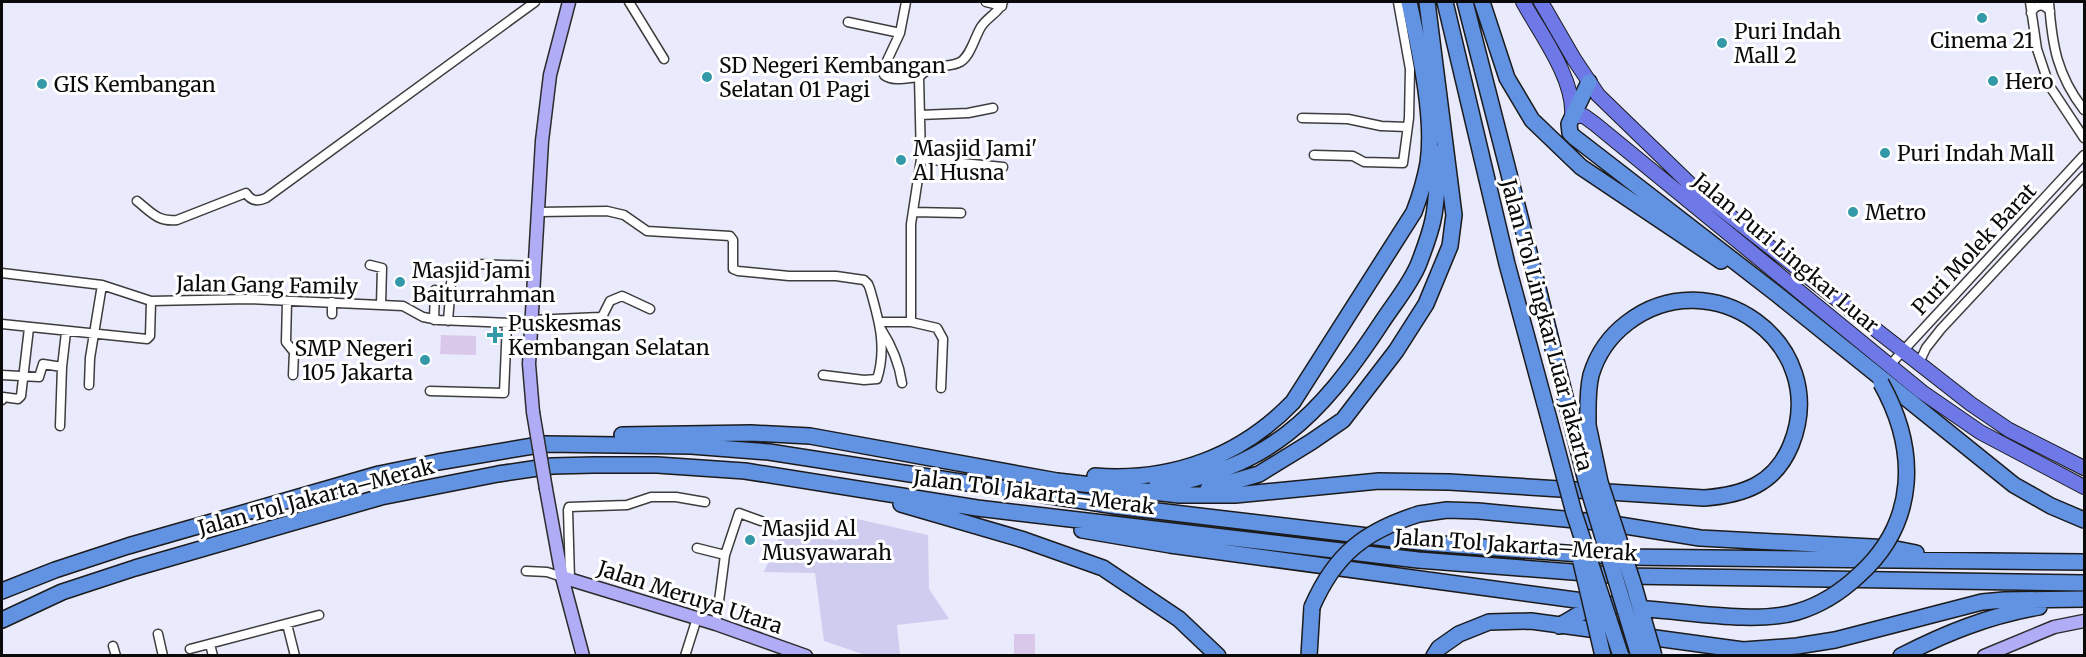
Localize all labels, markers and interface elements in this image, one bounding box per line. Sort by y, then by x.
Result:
marker: Cinema 21 [1975,11,1989,25]
place label: Puri Indah Mall 2 [1734,18,1841,69]
place label: Cinema 21 [1930,27,2034,54]
marker: Puri Indah Mall 2 [1715,36,1729,50]
place label: SD Negeri Kembangan Selatan 01 Pagi [719,52,946,103]
place label: Hero [2005,68,2054,95]
marker: SD Negeri Kembangan Selatan 01 Pagi [700,70,714,84]
place label: GIS Kembangan [54,71,216,98]
marker: Hero [1986,74,2000,88]
marker: GIS Kembangan [35,77,49,91]
place label: Masjid Jami' Al Husna [912,135,1037,186]
place label: Puri Indah Mall [1897,140,2055,167]
marker: Puri Indah Mall [1878,146,1892,160]
marker: Masjid Jami' Al Husna [894,153,908,167]
street label: Jalan Puri Lingkar Luar [1687,167,1885,339]
street label: Jalan Tol Lingkar Luar Jakarta [1495,175,1599,474]
street label: Puri Molek Barat [1906,177,2042,321]
place label: Metro [1865,199,1926,226]
marker: Metro [1846,205,1860,219]
place label: Masjid Jami Baiturrahman [412,257,556,308]
street label: Jalan Gang Family [175,270,359,300]
marker: Masjid Jami Baiturrahman [393,275,407,289]
place label: Puskesmas Kembangan Selatan [508,310,710,361]
marker: Puskesmas Kembangan Selatan [486,326,504,344]
place label: SMP Negeri 105 Jakarta [295,335,413,386]
marker: SMP Negeri 105 Jakarta [418,353,432,367]
street label: Jalan Tol Jakarta–Merak [194,452,438,542]
street label: Jalan Tol Jakarta–Merak [910,464,1157,520]
place label: Masjid Al Musyawarah [762,515,892,566]
street label: Jalan Tol Jakarta–Merak [1393,523,1639,567]
marker: Masjid Al Musyawarah [743,533,757,547]
street label: Jalan Meruya Utara [593,554,786,640]

